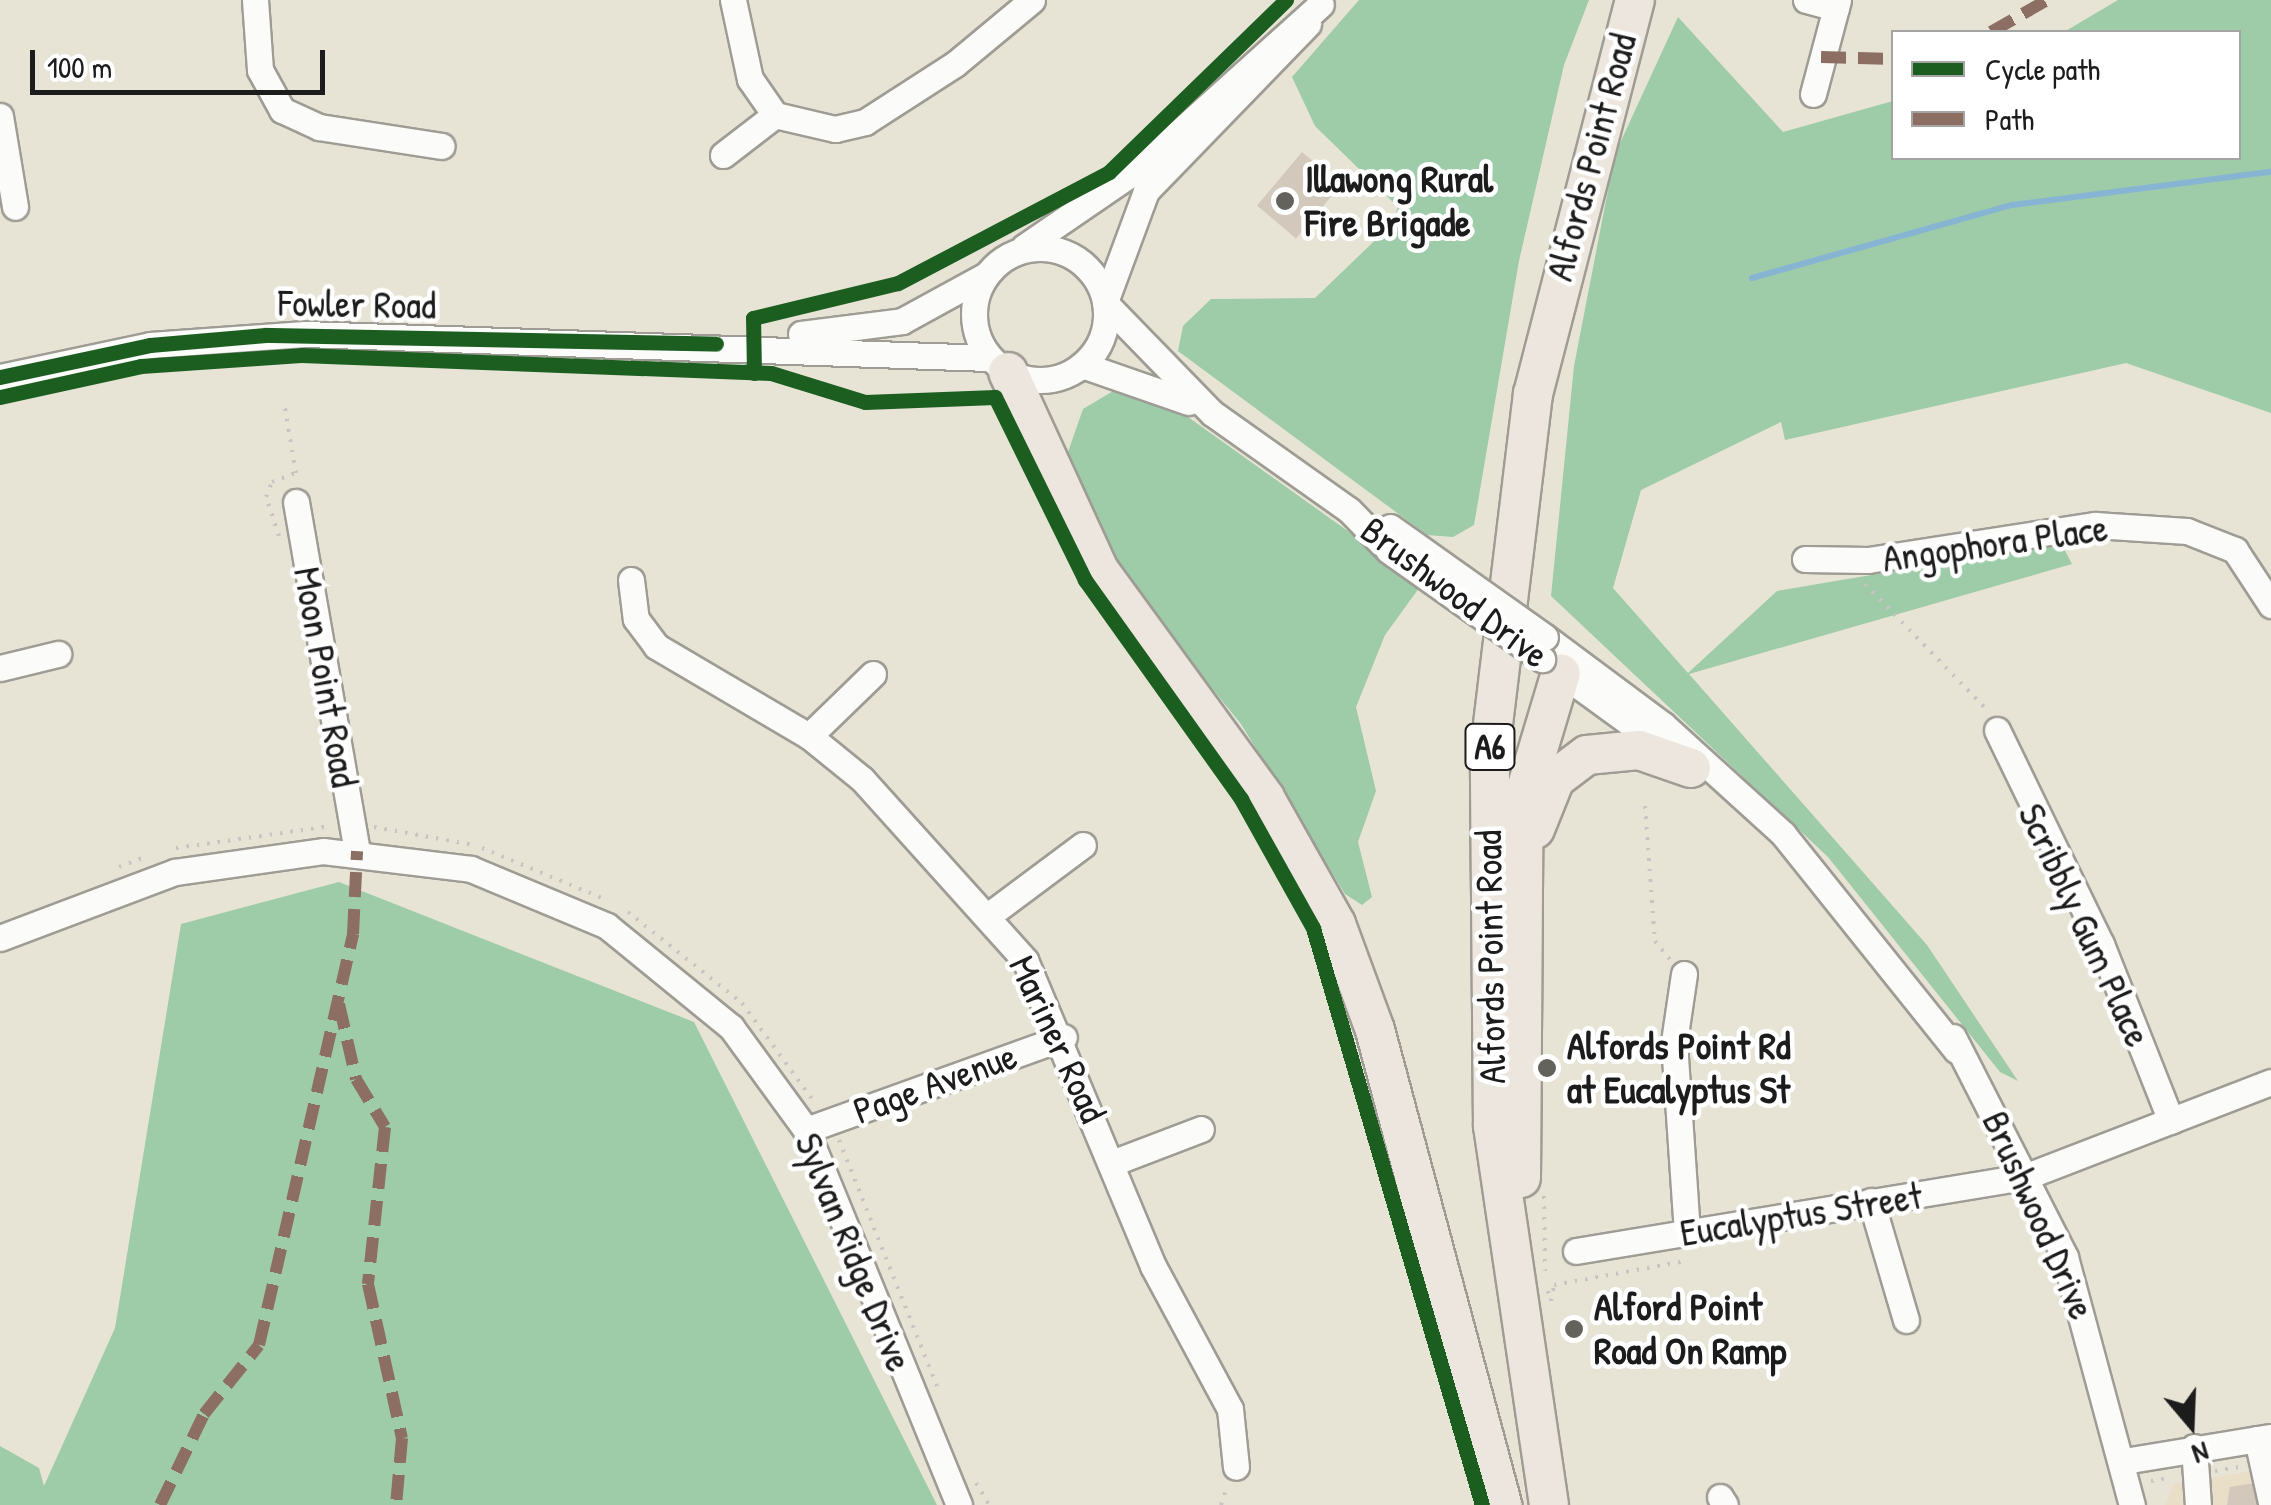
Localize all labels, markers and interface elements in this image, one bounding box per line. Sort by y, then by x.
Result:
street label: Alfords Point Road [1536,29,1646,285]
scale bar [35,30,330,92]
legend [1891,30,2241,160]
text: 100 m [47,47,112,87]
text: Cycle path [1985,49,2100,89]
text: Path [1985,99,2034,139]
place label: Illawong Rural Fire Brigade [1305,156,1493,245]
marker: Illawong Rural Fire Brigade [1274,190,1296,212]
street label: Fowler Road [278,280,436,328]
street label: Angophora Place [1879,505,2111,581]
street label: Brushwood Drive [1352,507,1558,677]
street label: Moon Point Road [284,563,368,791]
road number: A6 [1462,717,1518,777]
street label: Scribbly Gum Place [2009,796,2161,1054]
street label: Alfords Point Road [1465,830,1515,1084]
street label: Mariner Road [1000,948,1116,1130]
place label: Alfords Point Rd at Eucalyptus St [1567,1023,1791,1112]
street label: Page Avenue [847,1032,1023,1134]
marker: Alfords Point Rd at Eucalyptus St [1536,1057,1558,1079]
street label: Brushwood Drive [1973,1104,2105,1326]
street label: Sylvan Ridge Drive [786,1126,922,1378]
street label: Eucalyptus Street [1677,1172,1925,1256]
place label: Alford Point Road On Ramp [1594,1284,1786,1374]
marker: Alford Point Road On Ramp [1563,1318,1585,1340]
north arrow [2141,1375,2241,1475]
text: N [2188,1433,2214,1474]

